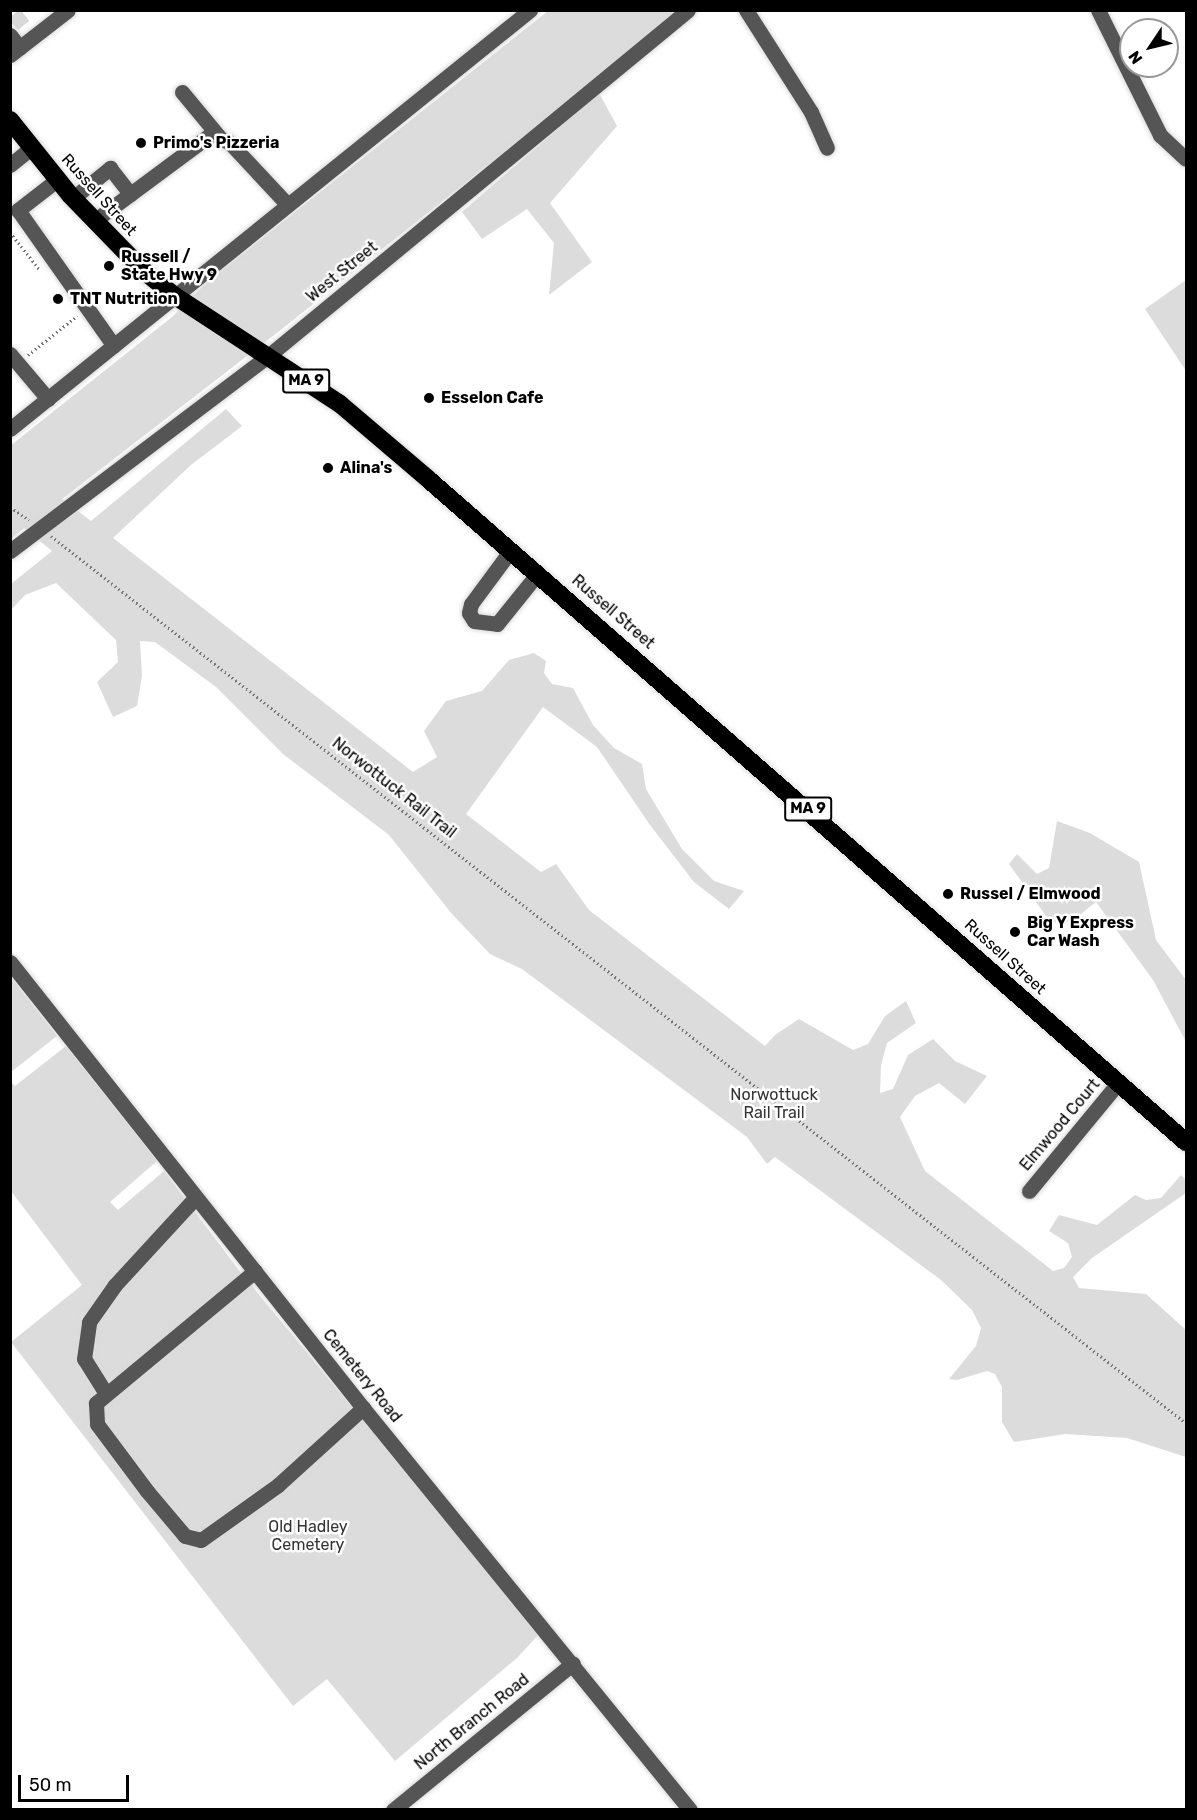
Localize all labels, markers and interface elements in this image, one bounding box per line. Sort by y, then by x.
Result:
north arrow [1119,18,1179,78]
text: N [1124,47,1147,68]
place label: Primo's Pizzeria [153,133,279,153]
marker: Primo's Pizzeria [134,136,148,150]
street label: Russell Street [57,150,141,240]
street label: West Street [303,237,381,307]
place label: Russell / State Hwy 9 [121,247,217,285]
marker: Russell / State Hwy 9 [102,259,116,273]
place label: TNT Nutrition [70,289,178,309]
marker: TNT Nutrition [51,292,65,306]
road number: MA 9 [282,369,330,393]
place label: Esselon Cafe [441,388,544,408]
marker: Esselon Cafe [422,391,436,405]
place label: Alina's [340,458,392,478]
marker: Alina's [321,461,335,475]
street label: Russell Street [568,571,658,653]
street label: Norwottuck Rail Trail [328,733,460,843]
road number: MA 9 [784,797,832,821]
place label: Russel / Elmwood [960,884,1101,904]
marker: Russel / Elmwood [941,887,955,901]
place label: Big Y Express Car Wash [1027,913,1135,951]
street label: Russell Street [960,915,1050,999]
marker: Big Y Express Car Wash [1008,925,1022,939]
street label: Elmwood Court [1016,1075,1104,1175]
park label: Norwottuck Rail Trail [730,1085,818,1123]
street label: Cemetery Road [318,1325,406,1427]
park label: Old Hadley Cemetery [268,1517,348,1555]
street label: North Branch Road [411,1670,533,1774]
scale bar [21,1763,132,1801]
text: 50 m [29,1774,72,1796]

